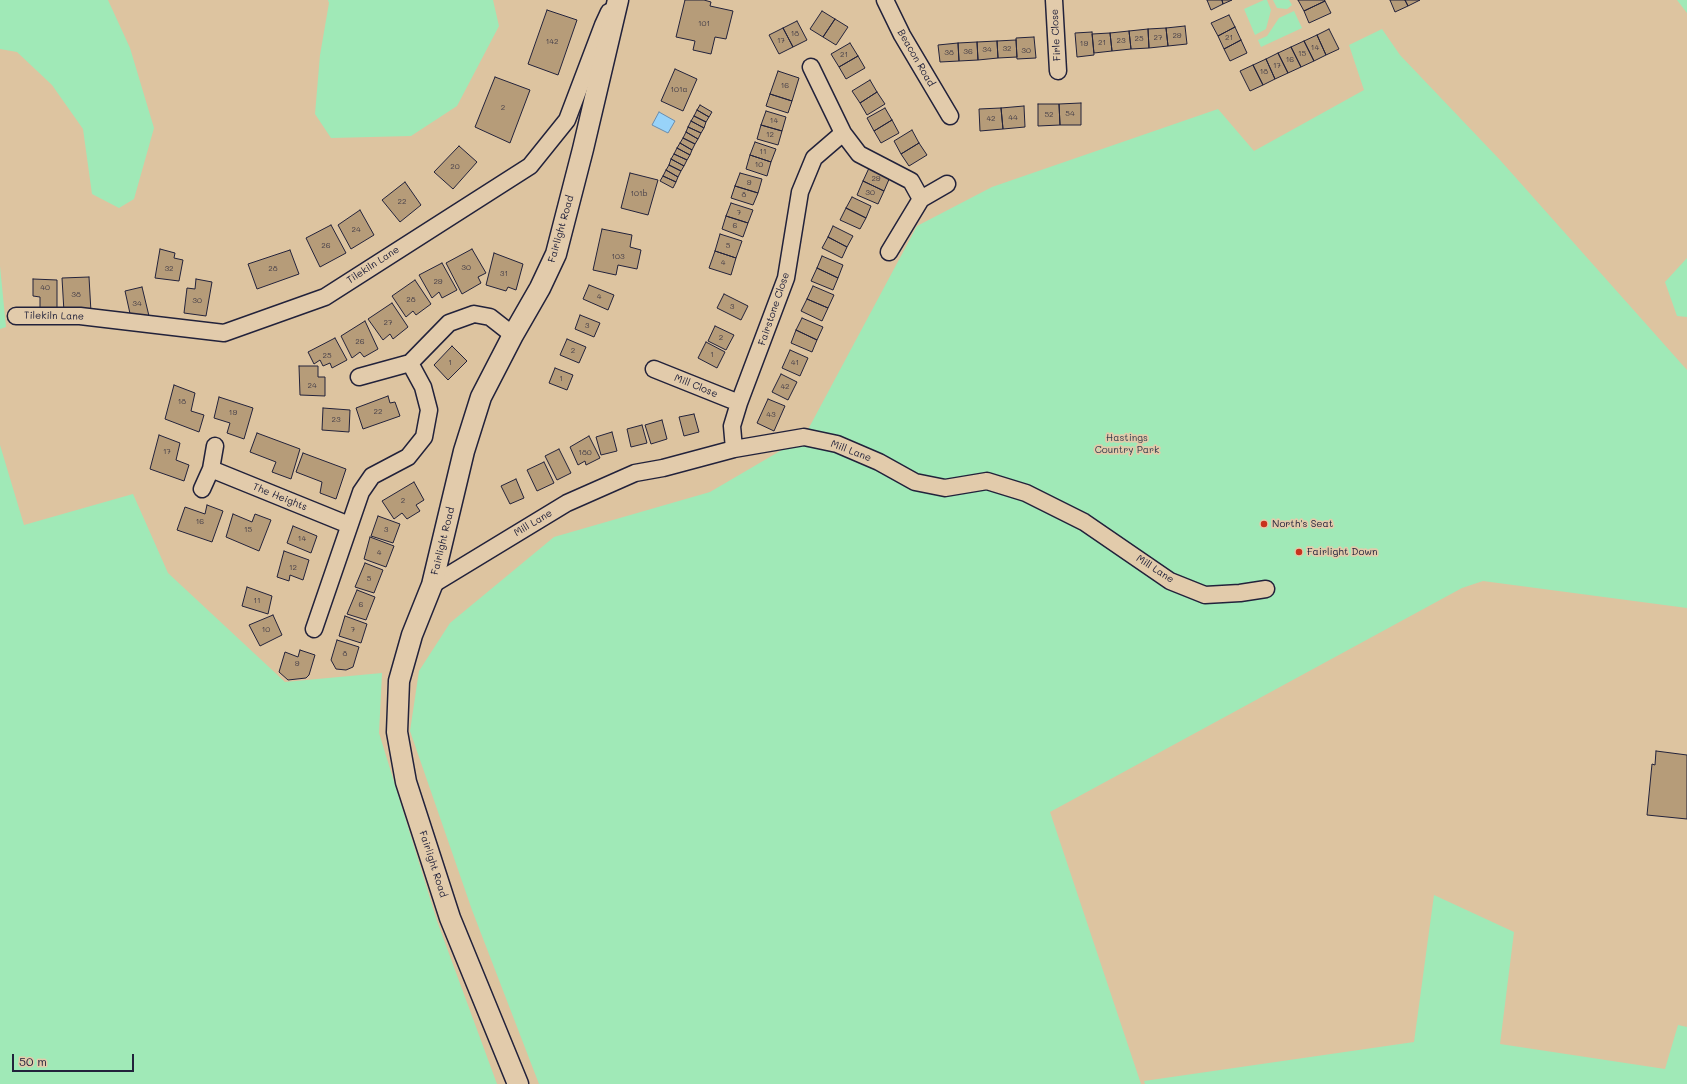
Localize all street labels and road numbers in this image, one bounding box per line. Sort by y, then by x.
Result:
street label: Firle Close [1049,9,1063,61]
street label: Beacon Road [895,27,937,89]
street label: Fairlight Road [546,194,576,264]
street label: Tilekiln Lane [345,244,401,286]
street label: Fairstone Close [756,271,792,347]
street label: Tilekiln Lane [24,309,84,323]
street label: Mill Close [672,372,720,400]
street label: Mill Lane [829,438,873,464]
street label: The Heights [251,481,309,513]
street label: Fairlight Road [429,506,457,576]
street label: Mill Lane [512,507,554,539]
street label: Mill Lane [1134,552,1176,586]
street label: Fairlight Road [417,829,449,899]

